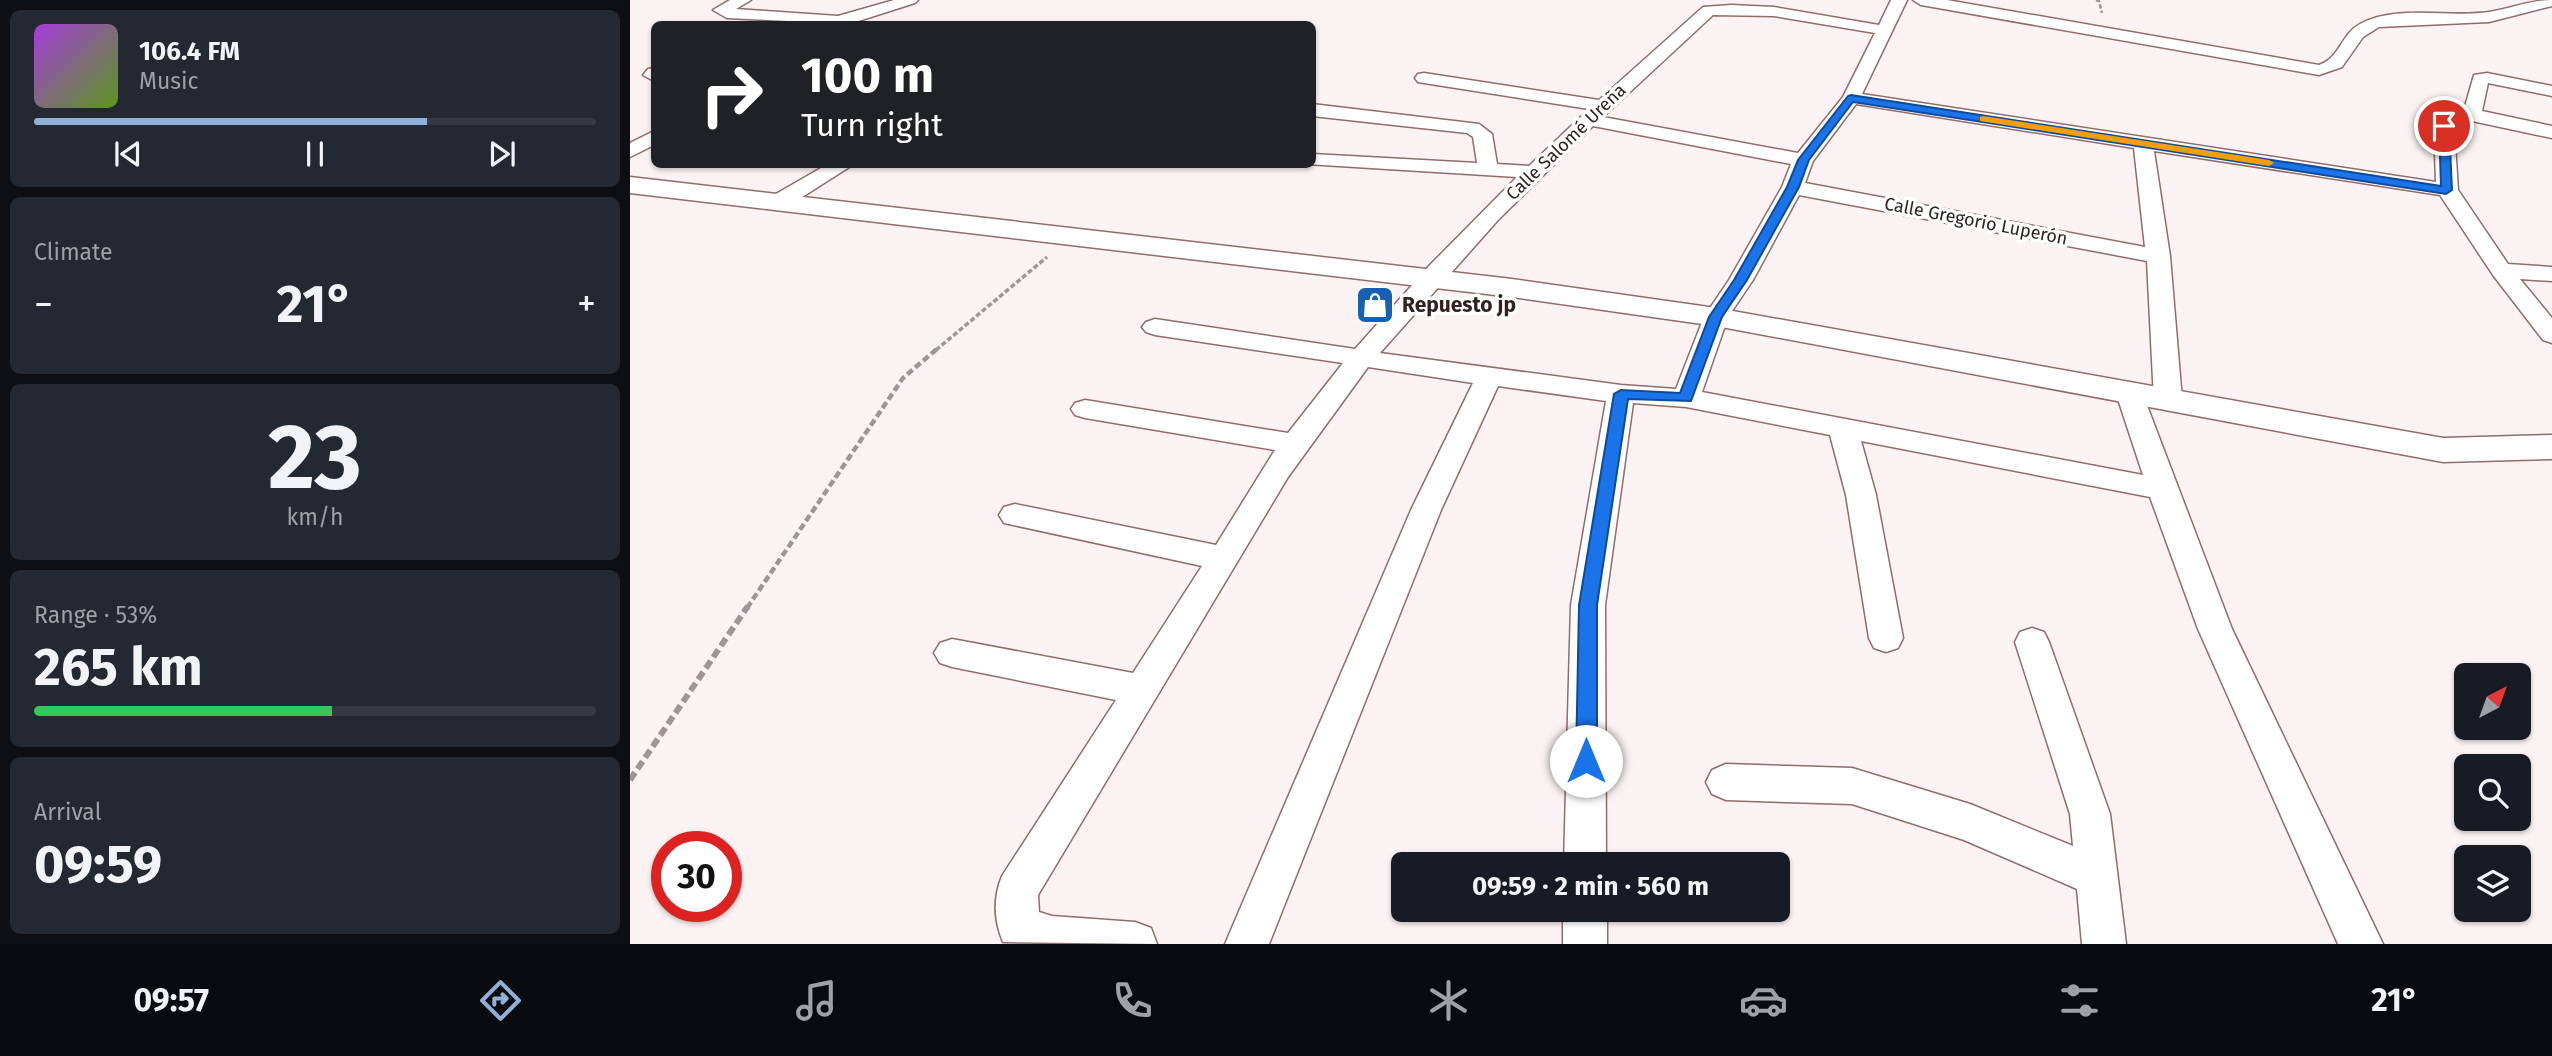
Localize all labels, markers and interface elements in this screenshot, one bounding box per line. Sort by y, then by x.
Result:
text: 106.4 FM [139,36,240,67]
text: 100 m [801,46,934,105]
icon: right [686,49,777,140]
text: Music [139,67,199,95]
street label: Calle Salomé Ureña [1501,79,1631,205]
pin [2414,96,2474,156]
text: Turn right [801,106,943,144]
icon: arrive [2425,107,2463,145]
icon: previous [109,135,147,173]
icon: pause [296,135,334,173]
icon: next [483,135,521,173]
street label: Calle Gregorio Luperón [1883,192,2069,250]
text: Climate [34,238,113,266]
text: 21° [277,273,354,336]
text: − [34,281,53,327]
text: + [577,281,596,327]
shop icon: Repuesto jp [1354,284,1396,326]
place label: Repuesto jp [1402,292,1516,318]
text: 23 [268,403,362,512]
text: km/h [287,503,343,531]
text: Range · 53% [34,601,157,629]
text: 265 km [34,636,203,699]
north arrow [2454,663,2530,740]
map controls [2454,663,2531,922]
position arrow [1549,724,1623,798]
button: search [2454,754,2531,831]
text: Arrival [34,798,101,826]
speed limit sign: 30 [651,831,742,922]
text: 09:59 [34,833,162,896]
button: layers [2454,845,2531,922]
text: 09:59 · 2 min · 560 m [1472,871,1709,902]
icon: directions [476,976,525,1025]
icon: music [792,976,841,1025]
icon: phone [1108,976,1157,1025]
icon: climate [1424,976,1473,1025]
icon: car [1739,976,1788,1025]
icon: filters [2055,976,2104,1025]
text: 09:57 [133,981,209,1019]
text: 21° [2371,981,2419,1019]

